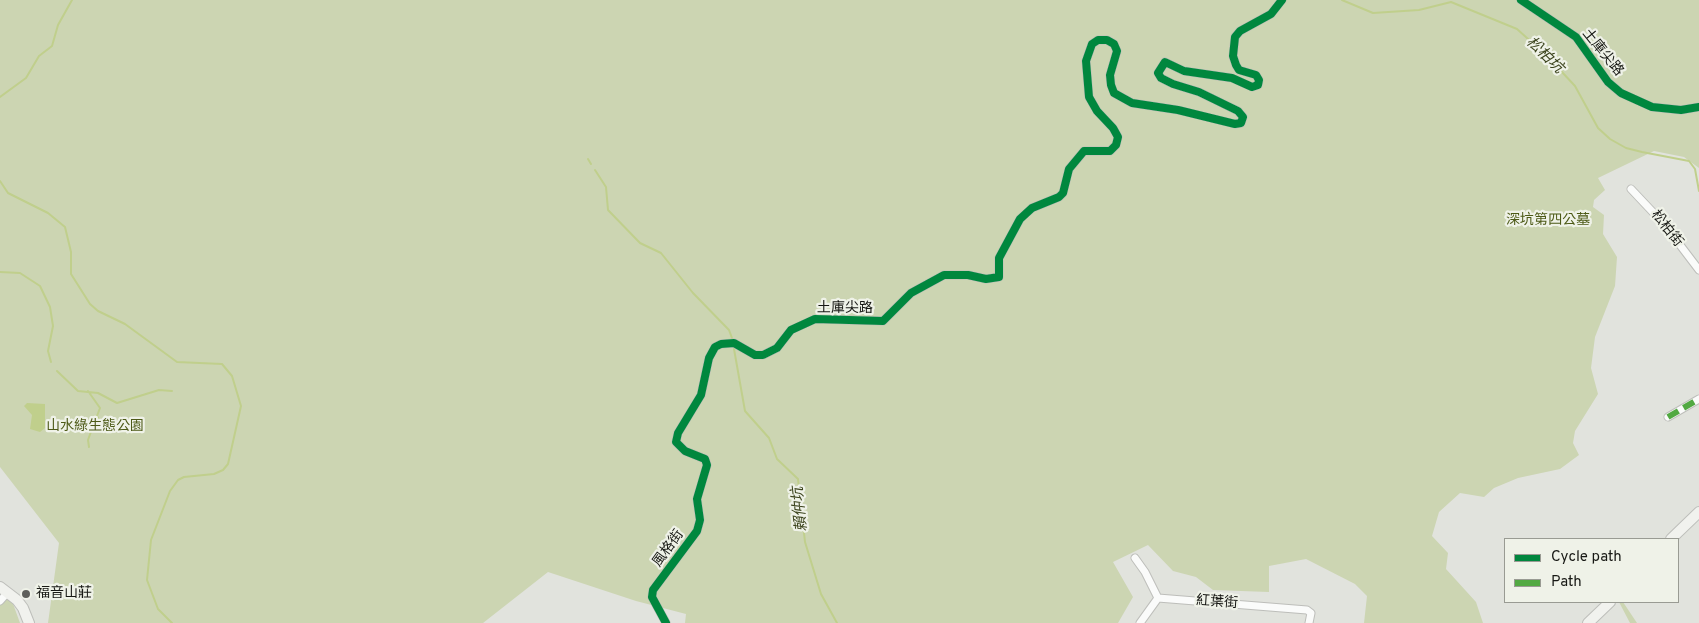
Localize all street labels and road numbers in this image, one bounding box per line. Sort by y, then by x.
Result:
street label: 土庫尖路 [1578,26,1626,80]
street label: 松柏街 [1646,207,1686,251]
street label: 土庫尖路 [817,301,873,317]
street label: 風格街 [650,527,688,571]
street label: 紅葉街 [1195,593,1239,613]

